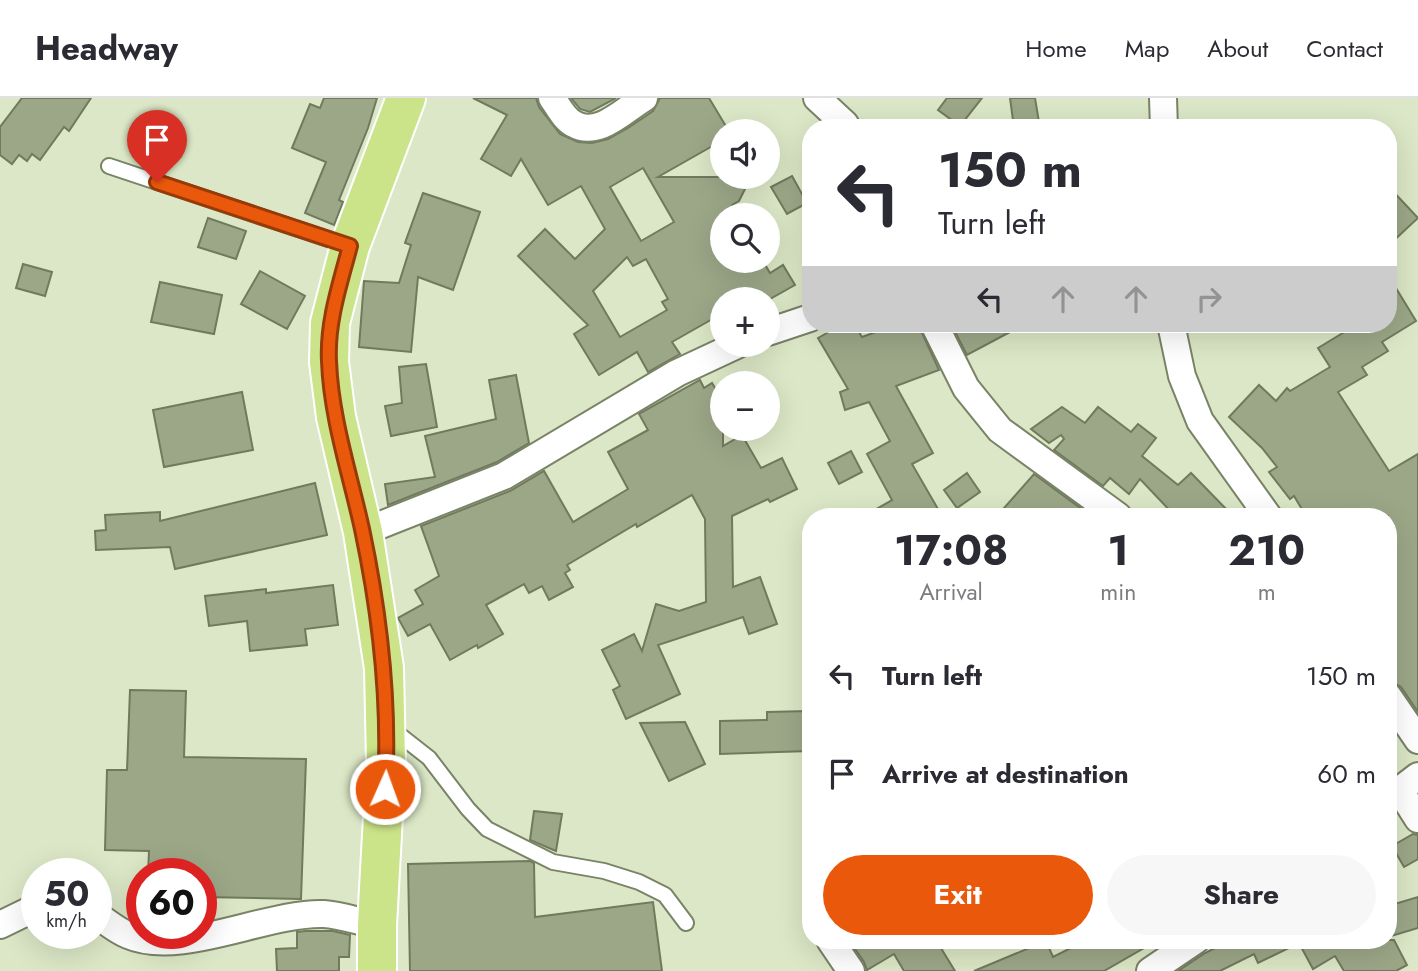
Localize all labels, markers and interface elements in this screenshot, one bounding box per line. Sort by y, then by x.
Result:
text: Headway [35,25,178,72]
text: Home [1025,31,1087,66]
text: Map [1125,31,1169,66]
text: About [1207,31,1268,66]
text: Contact [1306,31,1383,66]
pin [127,110,187,182]
map controls [710,119,780,441]
button: sound [710,119,780,189]
icon: arrive [138,121,176,159]
text: 150 m [938,135,1082,205]
icon: left [823,147,914,238]
text: Turn left [938,200,1045,246]
button: search [710,203,780,273]
icon: left [971,280,1009,318]
icon: ahead [1044,280,1082,318]
icon: ahead [1117,280,1155,318]
icon: right [1190,280,1228,318]
button: + [710,287,780,357]
button: − [710,371,780,441]
text: 17:08 [894,520,1008,581]
text: 1 [1108,520,1129,581]
text: 210 [1228,520,1305,581]
text: Arrival [919,575,983,609]
text: min [1100,575,1136,609]
text: m [1258,575,1276,609]
icon: left [823,657,861,695]
text: Turn left [882,657,982,695]
text: 150 m [1306,657,1376,695]
position arrow [348,752,422,826]
icon: arrive [823,755,861,793]
text: Arrive at destination [882,755,1129,793]
text: 60 m [1317,755,1376,793]
button: Exit [823,855,1093,935]
button: Share [1107,855,1376,935]
speed limit sign: 60 [126,858,217,949]
text: 50 [44,869,89,919]
text: km/h [46,908,87,934]

